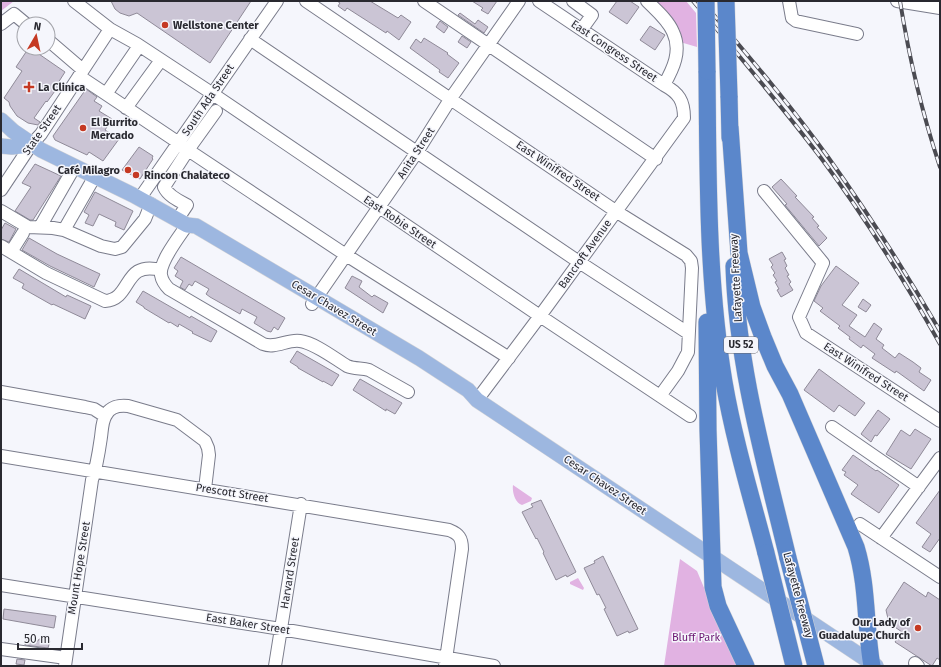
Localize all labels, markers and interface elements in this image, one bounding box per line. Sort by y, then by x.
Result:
north arrow [16,16,56,56]
street label: East Congress Street [568,17,660,85]
place label: Wellstone Center [173,19,259,32]
text: N [33,20,42,34]
marker: Wellstone Center [160,20,170,30]
street label: South Ada Street [179,62,237,138]
marker: La Clinica [23,81,35,93]
place label: La Clinica [38,81,85,94]
street label: State Street [20,102,64,158]
place label: El Burrito Mercado [91,116,139,142]
marker: El Burrito Mercado [78,123,88,133]
street label: Anita Street [395,125,437,181]
street label: East Winifred Street [514,138,602,204]
place label: Café Milagro [58,164,121,177]
marker: Café Milagro [123,165,133,175]
place label: Rincon Chalateco [144,169,231,182]
marker: Rincon Chalateco [131,170,141,180]
street label: East Robie Street [361,193,439,251]
street label: Bancroft Avenue [556,217,614,291]
street label: Lafayette Freeway [727,233,745,323]
street label: Cesar Chavez Street [289,277,379,339]
road number: US 52 [724,337,758,353]
street label: East Winifred Street [821,340,911,404]
street label: Cesar Chavez Street [561,452,649,518]
street label: Prescott Street [195,481,269,505]
street label: Mount Hope Street [65,521,93,615]
street label: Harvard Street [278,536,302,610]
street label: Lafayette Freeway [780,551,816,640]
street label: East Baker Street [205,611,291,637]
place label: Our Lady of Guadalupe Church [819,616,911,642]
marker: Our Lady of Guadalupe Church [913,623,923,633]
scale bar [18,625,82,651]
park label: Bluff Park [672,631,720,644]
text: 50 m [24,632,50,646]

